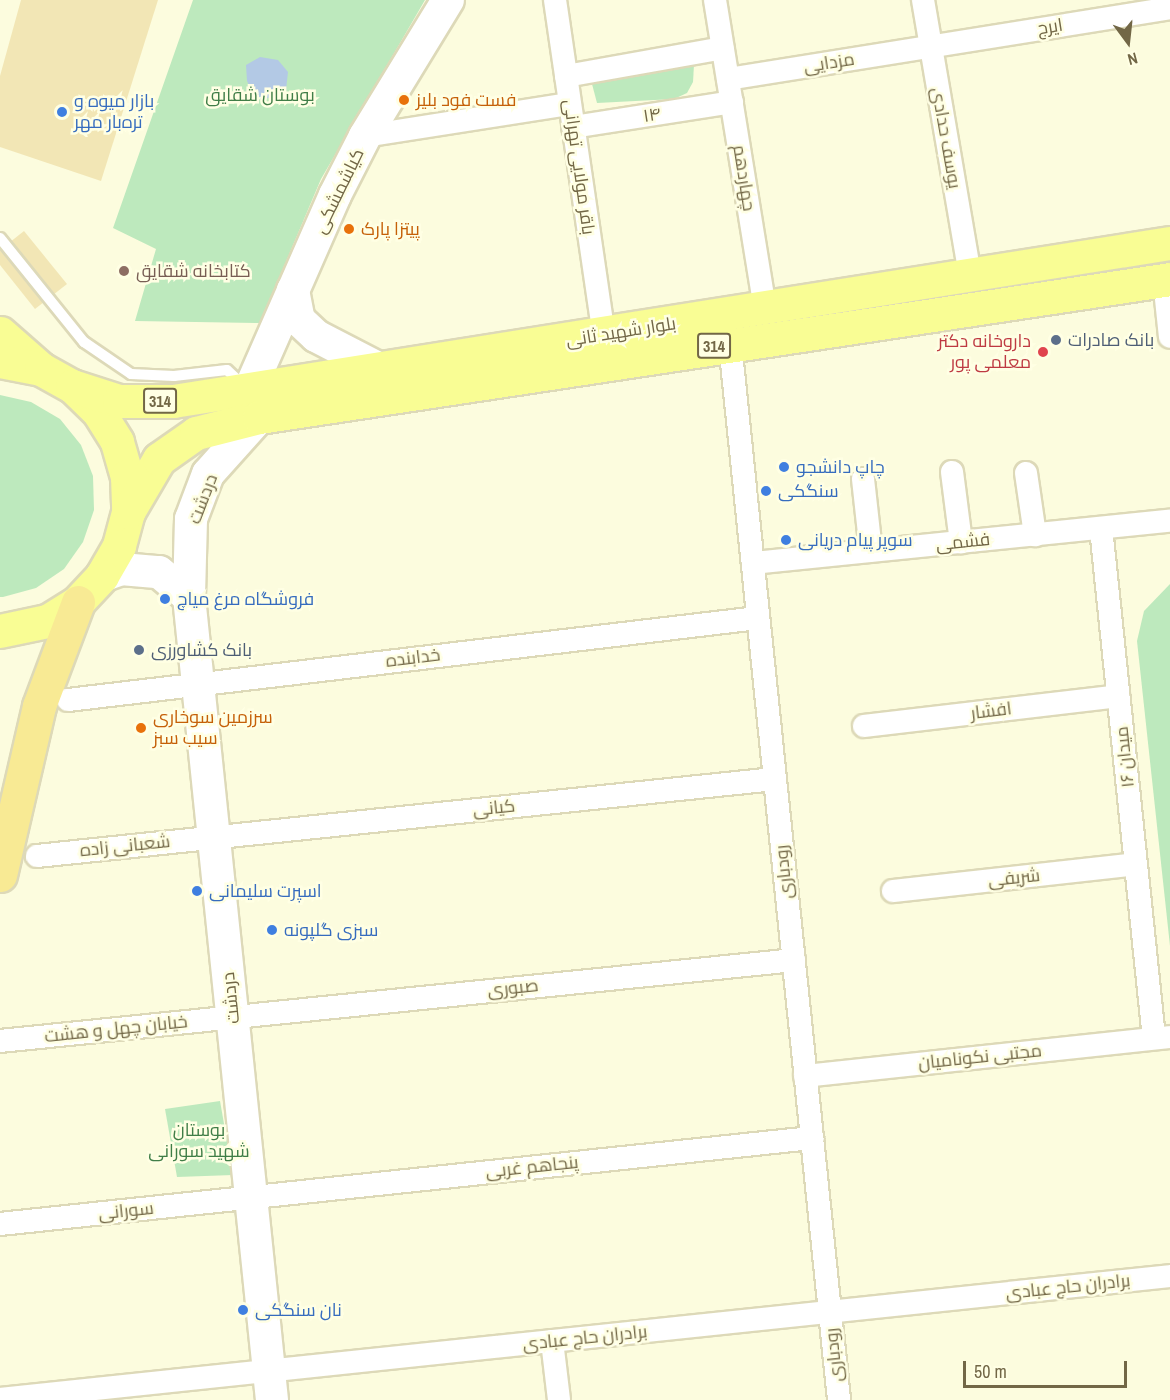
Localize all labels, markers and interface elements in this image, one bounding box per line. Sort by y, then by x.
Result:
north arrow [1098,12,1158,72]
street label: ایرج [1036,14,1064,40]
street label: مزدایی [802,48,856,78]
text: N [1125,48,1140,71]
park label: بوستان شقایق [205,84,315,106]
street label: یوسف حدادی [926,86,966,190]
place label: فست فود بلیز [416,89,516,111]
place label: بازار میوه و تره‌بار مهر [74,91,154,134]
marker: فست فود بلیز [397,93,411,107]
street label: باقر مولایی تهرانی [559,98,599,236]
street label: ۱۴ [642,103,662,127]
marker: بازار میوه و تره‌بار مهر [55,105,69,119]
street label: چهاردهم [728,143,760,213]
street label: کیاشمشکی [309,145,369,237]
place label: پیتزا پارک [361,218,420,240]
marker: پیتزا پارک [342,222,356,236]
place label: کتابخانه شقایق [136,260,251,282]
marker: کتابخانه شقایق [117,264,131,278]
street label: بلوار شهید ثانی [564,313,678,351]
place label: بانک صادرات [1068,329,1154,351]
place label: داروخانه دکتر معلمی پور [938,331,1031,374]
road number: 314 [696,333,732,359]
marker: بانک صادرات [1049,333,1063,347]
marker: داروخانه دکتر معلمی پور [1036,345,1050,359]
road number: 314 [142,388,178,414]
place label: چاپ دانشجو [796,456,885,478]
marker: چاپ دانشجو [777,460,791,474]
street label: دردشت [184,471,222,527]
place label: سنگکی [778,480,839,502]
marker: سنگکی [759,484,773,498]
street label: فشمی [935,528,991,556]
place label: سوپر پیام دریانی [798,529,913,551]
marker: سوپر پیام دریانی [779,533,793,547]
place label: فروشگاه مرغ میاچ [177,588,314,610]
marker: فروشگاه مرغ میاچ [158,592,172,606]
place label: بانک کشاورزی [151,639,252,661]
marker: بانک کشاورزی [132,643,146,657]
street label: خدابنده [385,644,441,672]
street label: افشار [969,698,1013,724]
place label: سرزمین سوخاری سیب سبز [153,707,273,750]
marker: سرزمین سوخاری سیب سبز [134,721,148,735]
street label: میدان ۱۶ [1111,725,1139,789]
street label: کیانی [472,795,516,821]
street label: شعبانی زاده [79,831,171,861]
street label: رودباری [770,844,798,900]
street label: شریفی [987,865,1041,891]
place label: اسپرت سلیمانی [209,880,322,902]
marker: اسپرت سلیمانی [190,884,204,898]
place label: سبزی گلپونه [284,919,378,941]
marker: سبزی گلپونه [265,923,279,937]
street label: دردشت [218,971,244,1025]
street label: صبوری [486,975,540,1001]
street label: خیابان چهل و هشت [43,1011,189,1047]
street label: مجتبی نکونامیان [917,1040,1043,1074]
park label: بوستان شهید سورانی [148,1120,250,1162]
street label: پنجاهم غربی [484,1151,580,1183]
street label: سورانی [97,1197,155,1225]
street label: برادران حاج عبادی [1005,1270,1131,1304]
place label: نان سنگکی [255,1299,342,1321]
marker: نان سنگکی [236,1303,250,1317]
street label: برادران حاج عبادی [522,1321,648,1355]
street label: رودباری [820,1327,848,1383]
scale bar [966,1349,1130,1387]
text: 50 m [974,1359,1007,1384]

